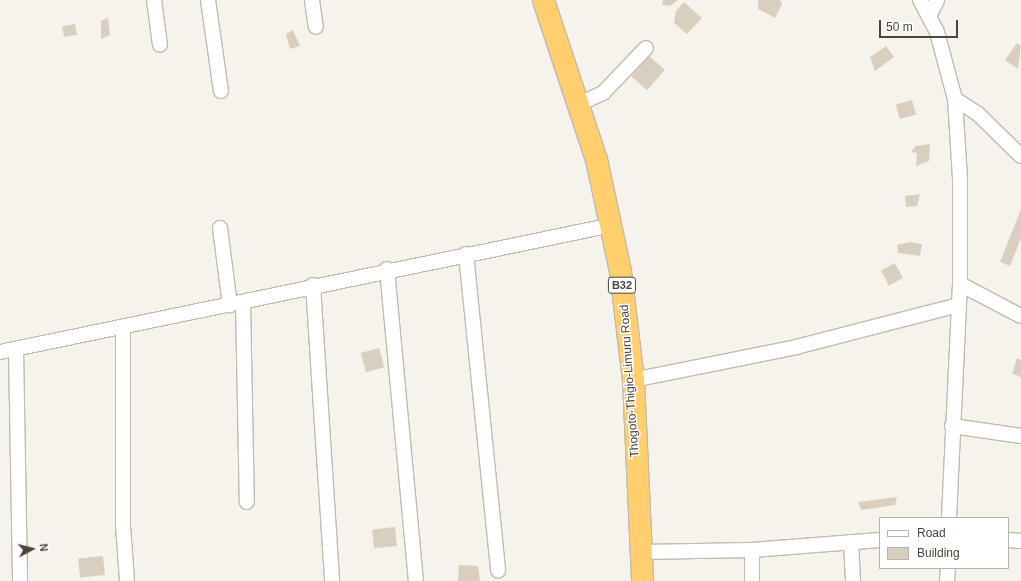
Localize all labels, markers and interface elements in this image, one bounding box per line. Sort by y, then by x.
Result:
scale bar [881,12,960,38]
text: 50 m [886,20,913,34]
road number: B32 [607,276,637,294]
street label: Thogoto-Thigio-Limuru Road [617,304,643,458]
legend [879,517,1009,569]
text: Road [917,526,946,540]
north arrow [12,529,52,569]
text: N [37,543,50,552]
text: Building [917,546,960,560]

